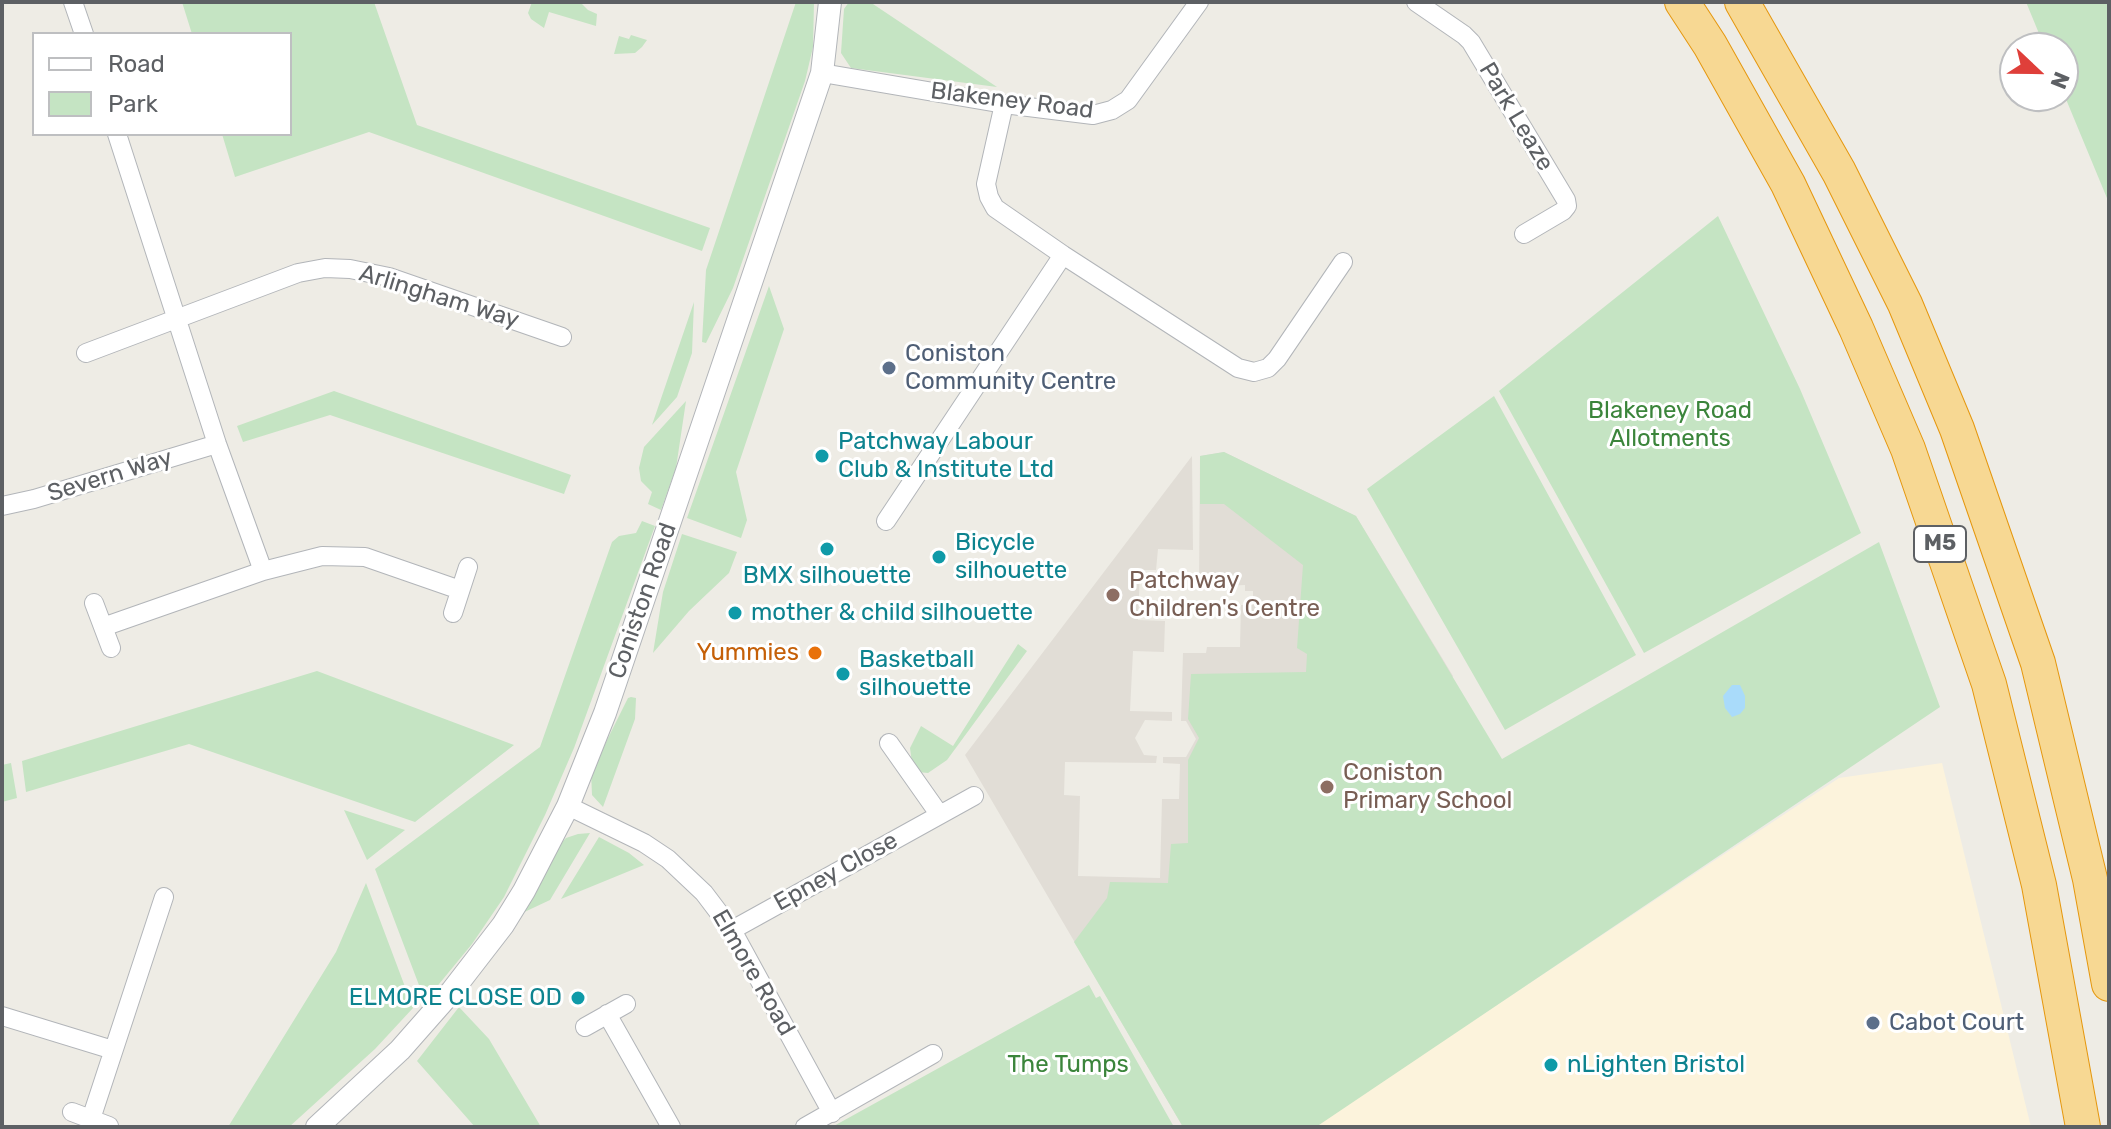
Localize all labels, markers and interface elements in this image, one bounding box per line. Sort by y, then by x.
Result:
legend [32,32,292,136]
north arrow [1999,32,2079,112]
text: Road [108,50,165,78]
street label: Park Leaze [1472,58,1560,176]
text: N [2044,68,2075,93]
street label: Blakeney Road [929,77,1095,125]
text: Park [108,90,158,118]
street label: Arlingham Way [356,259,522,335]
place label: Coniston Community Centre [905,340,1116,396]
marker: Coniston Community Centre [880,359,898,377]
park label: Blakeney Road Allotments [1588,397,1752,453]
place label: Patchway Labour Club & Institute Ltd [838,428,1054,484]
street label: Severn Way [44,443,176,509]
marker: Patchway Labour Club & Institute Ltd [813,447,831,465]
street label: Coniston Road [603,519,683,683]
road number: M5 [1914,526,1966,562]
place label: Bicycle silhouette [955,529,1067,585]
marker: BMX silhouette [818,540,836,558]
marker: Bicycle silhouette [930,548,948,566]
place label: BMX silhouette [743,562,911,590]
place label: Patchway Children's Centre [1129,567,1320,623]
marker: Patchway Children's Centre [1104,586,1122,604]
place label: mother & child silhouette [751,599,1033,627]
marker: mother & child silhouette [726,604,744,622]
place label: Yummies [696,639,799,667]
marker: Yummies [806,644,824,662]
place label: Basketball silhouette [859,646,974,702]
marker: Basketball silhouette [834,665,852,683]
place label: Coniston Primary School [1343,759,1512,815]
marker: Coniston Primary School [1318,778,1336,796]
street label: Epney Close [769,826,903,918]
street label: Elmore Road [705,905,801,1041]
place label: ELMORE CLOSE OD [349,984,562,1012]
marker: ELMORE CLOSE OD [569,989,587,1007]
place label: Cabot Court [1889,1009,2024,1037]
marker: Cabot Court [1864,1014,1882,1032]
park label: The Tumps [1007,1051,1129,1079]
place label: nLighten Bristol [1567,1051,1745,1079]
marker: nLighten Bristol [1542,1056,1560,1074]

